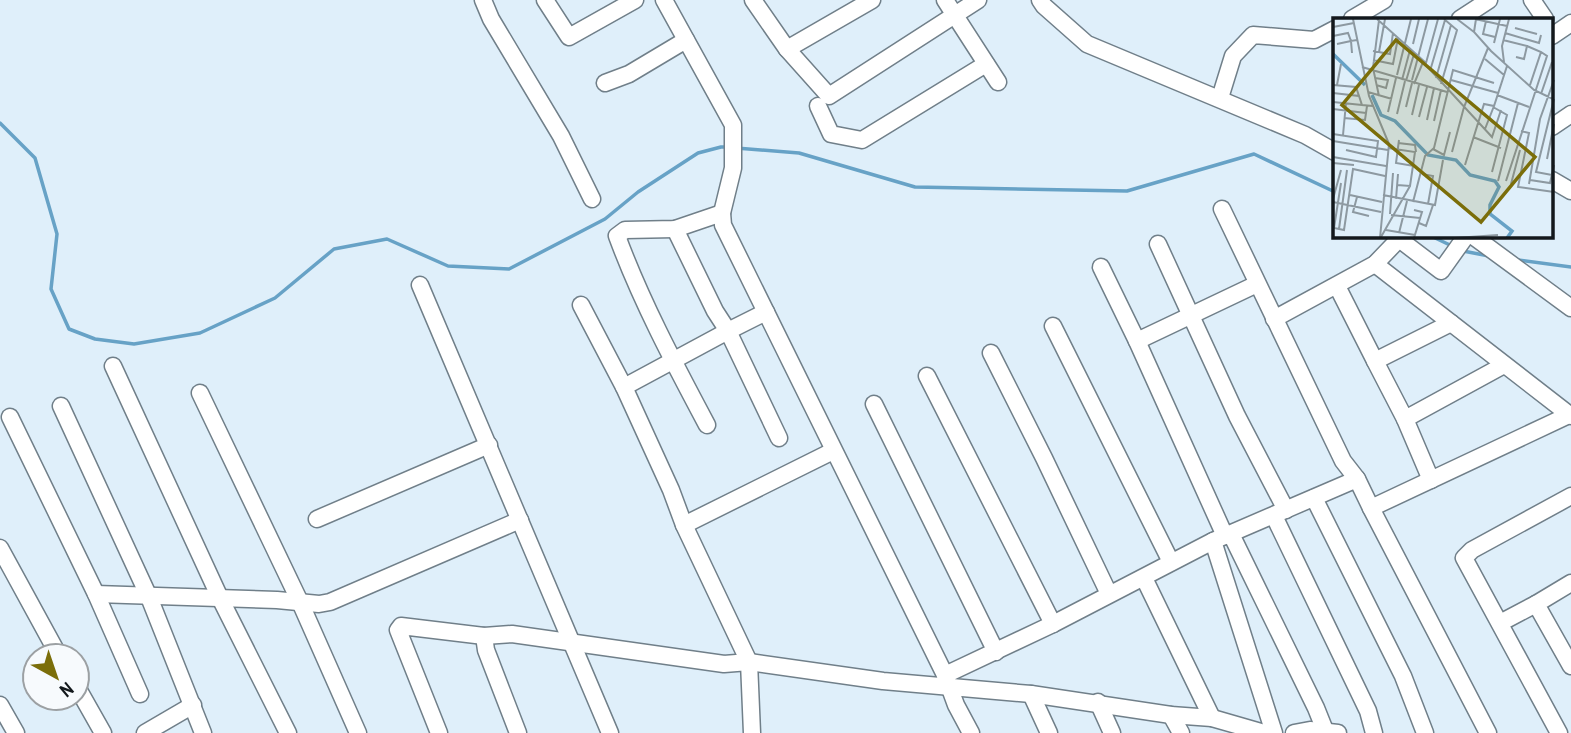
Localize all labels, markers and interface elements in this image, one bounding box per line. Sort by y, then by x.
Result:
inset map [1333,18,1554,238]
north arrow [21,642,91,712]
text: N [54,676,80,704]

